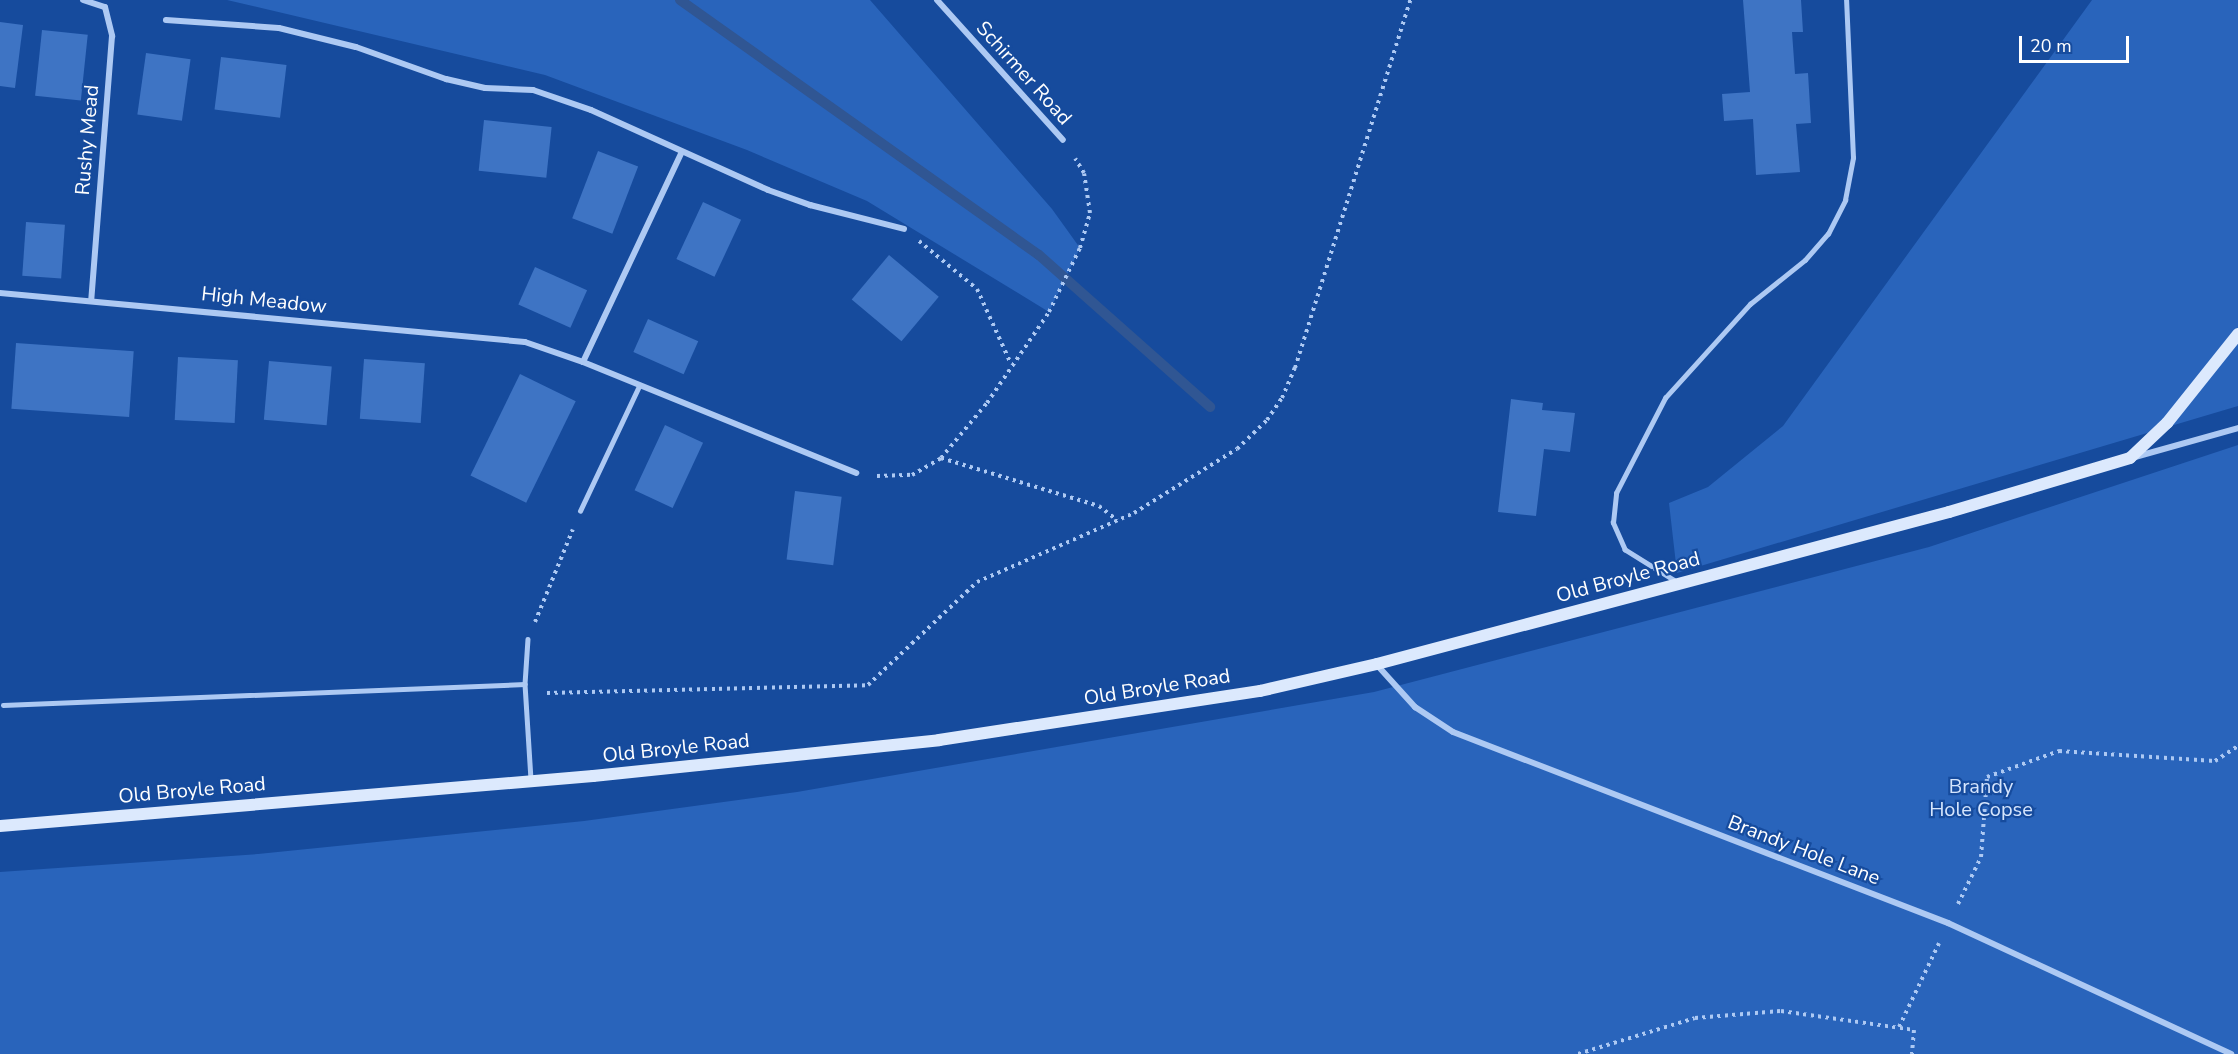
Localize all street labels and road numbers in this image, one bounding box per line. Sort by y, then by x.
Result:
street label: Schirmer Road [971,16,1077,130]
street label: Rushy Mead [70,84,104,196]
street label: High Meadow [200,281,328,319]
street label: Old Broyle Road [1553,546,1703,608]
street label: Old Broyle Road [1082,664,1232,710]
street label: Old Broyle Road [601,728,751,768]
street label: Old Broyle Road [117,772,267,808]
street label: Brandy Hole Lane [1725,810,1883,890]

